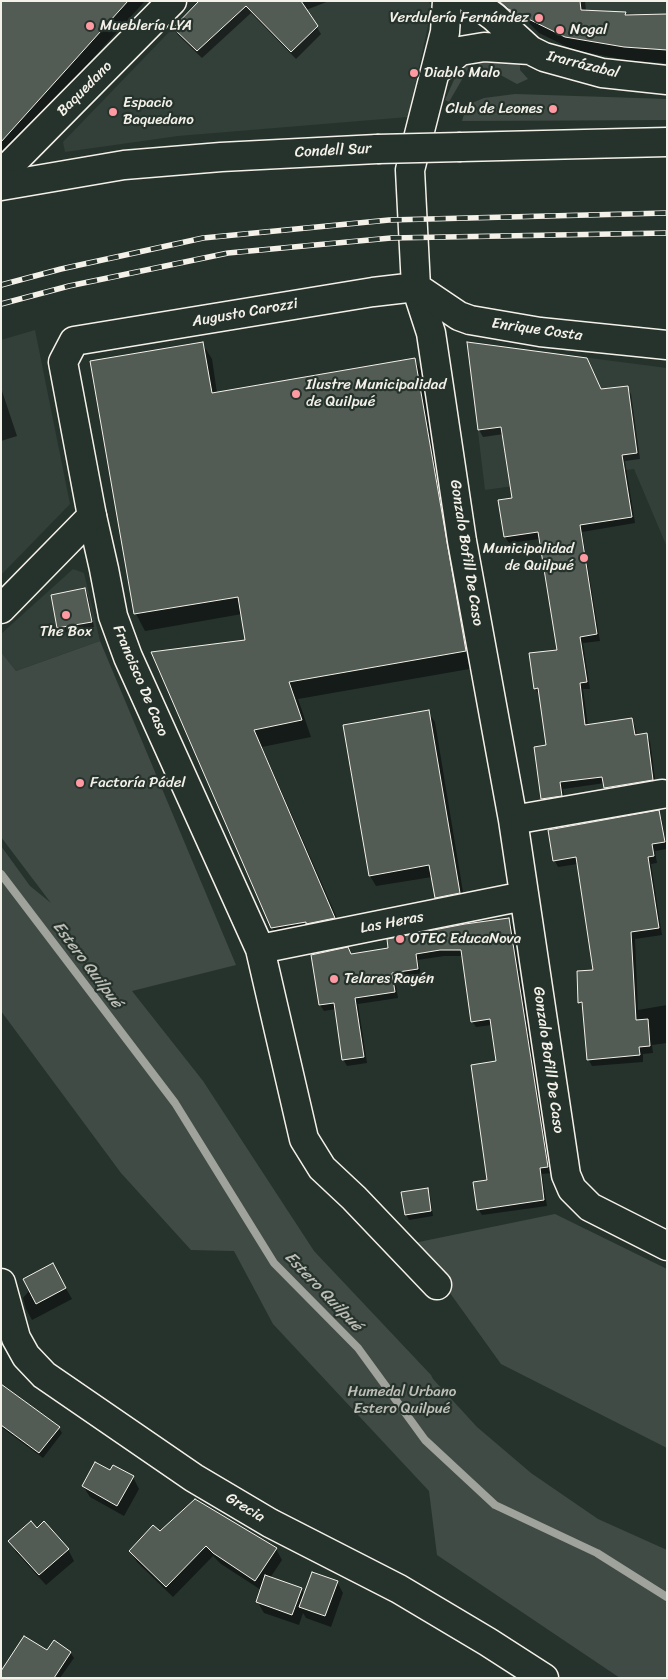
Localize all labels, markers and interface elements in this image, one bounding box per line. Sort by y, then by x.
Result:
place label: Verdulería Fernández [390,9,529,27]
marker: Verdulería Fernández [533,12,545,24]
place label: Mueblería LYA [100,17,192,35]
marker: Mueblería LYA [84,20,96,32]
place label: Nogal [570,21,607,39]
marker: Nogal [554,24,566,36]
street label: Irarrázabal [545,47,621,83]
street label: Baquedano [54,58,116,120]
place label: Diablo Malo [424,64,500,82]
marker: Diablo Malo [408,67,420,79]
place label: Espacio Baquedano [123,94,194,129]
place label: Club de Leones [445,100,543,118]
marker: Club de Leones [547,103,559,115]
marker: Espacio Baquedano [107,106,119,118]
street label: Condell Sur [294,140,372,162]
street label: Augusto Carozzi [191,295,299,331]
street label: Enrique Costa [491,315,583,345]
place label: Ilustre Municipalidad de Quilpué [306,376,446,411]
marker: Ilustre Municipalidad de Quilpué [290,388,302,400]
street label: Gonzalo Bofill De Caso [446,479,486,627]
place label: Municipalidad de Quilpué [483,540,574,575]
marker: Municipalidad de Quilpué [578,552,590,564]
marker: The Box [60,609,72,621]
place label: The Box [40,623,92,641]
street label: Francisco De Caso [108,623,172,739]
place label: Factoría Pádel [90,774,186,792]
marker: Factoría Pádel [74,777,86,789]
street label: Las Heras [359,908,425,938]
water label: Estero Quilpué [48,918,126,1012]
place label: OTEC EducaNova [410,930,521,948]
marker: OTEC EducaNova [394,933,406,945]
place label: Telares Rayén [344,970,434,988]
marker: Telares Rayén [328,973,340,985]
street label: Gonzalo Bofill De Caso [529,986,567,1134]
water label: Estero Quilpué [280,1248,366,1336]
park label: Humedal Urbano Estero Quilpué [348,1383,456,1418]
street label: Grecia [222,1489,268,1527]

